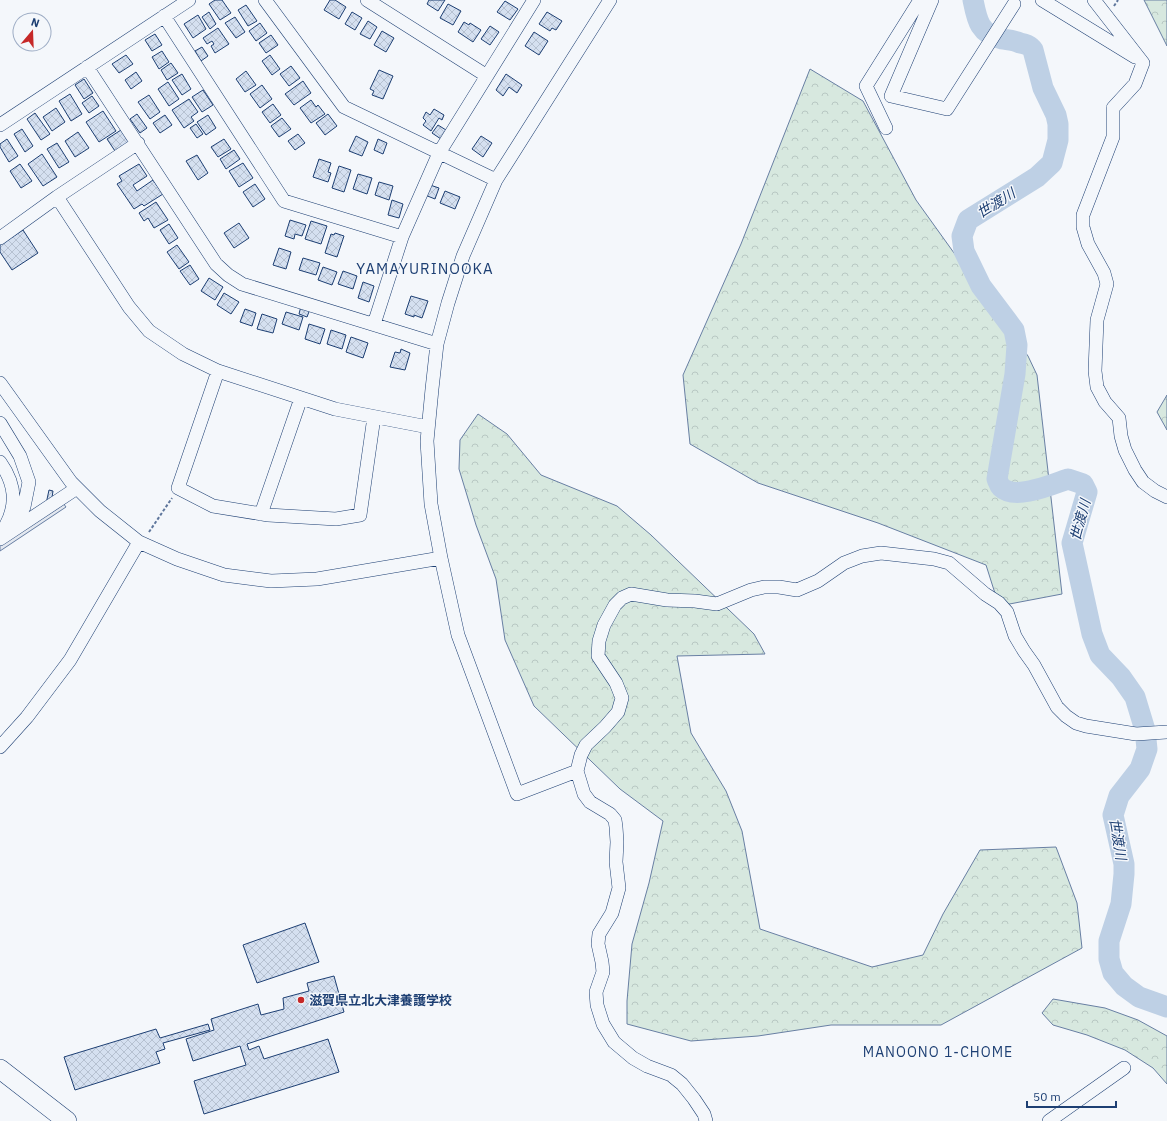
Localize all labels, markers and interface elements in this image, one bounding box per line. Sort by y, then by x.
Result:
north arrow [12,12,52,52]
text: N [29,15,41,30]
water label: 世渡川 [973,183,1020,222]
district label: YAMAYURINOOKA [356,259,494,278]
water label: 世渡川 [1066,495,1095,543]
water label: 世渡川 [1106,817,1130,863]
place label: 滋賀県立北大津養護学校 [309,992,452,1009]
marker: 滋賀県立北大津養護学校 [296,995,306,1005]
district label: MANOONO 1-CHOME [863,1043,1013,1061]
scale bar [1027,1083,1116,1109]
text: 50 m [1033,1089,1061,1104]

